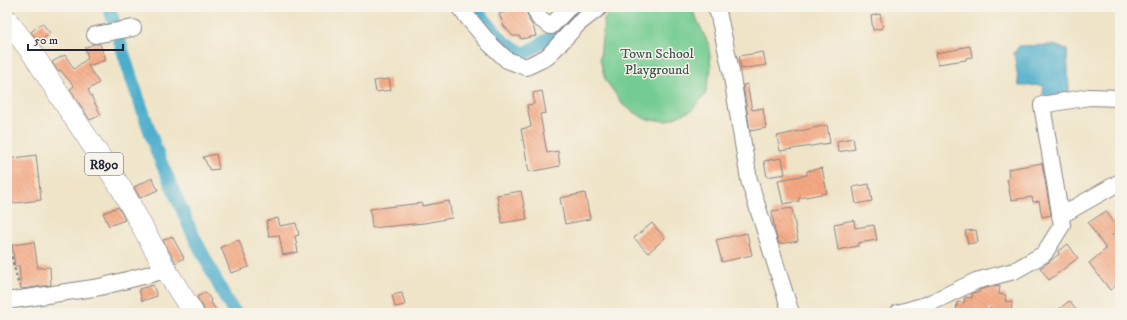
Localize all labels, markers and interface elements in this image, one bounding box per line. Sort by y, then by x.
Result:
scale bar [28,26,123,52]
text: 50 m [34,33,58,48]
park label: Town School Playground [620,45,695,79]
road number: R890 [85,153,123,175]

